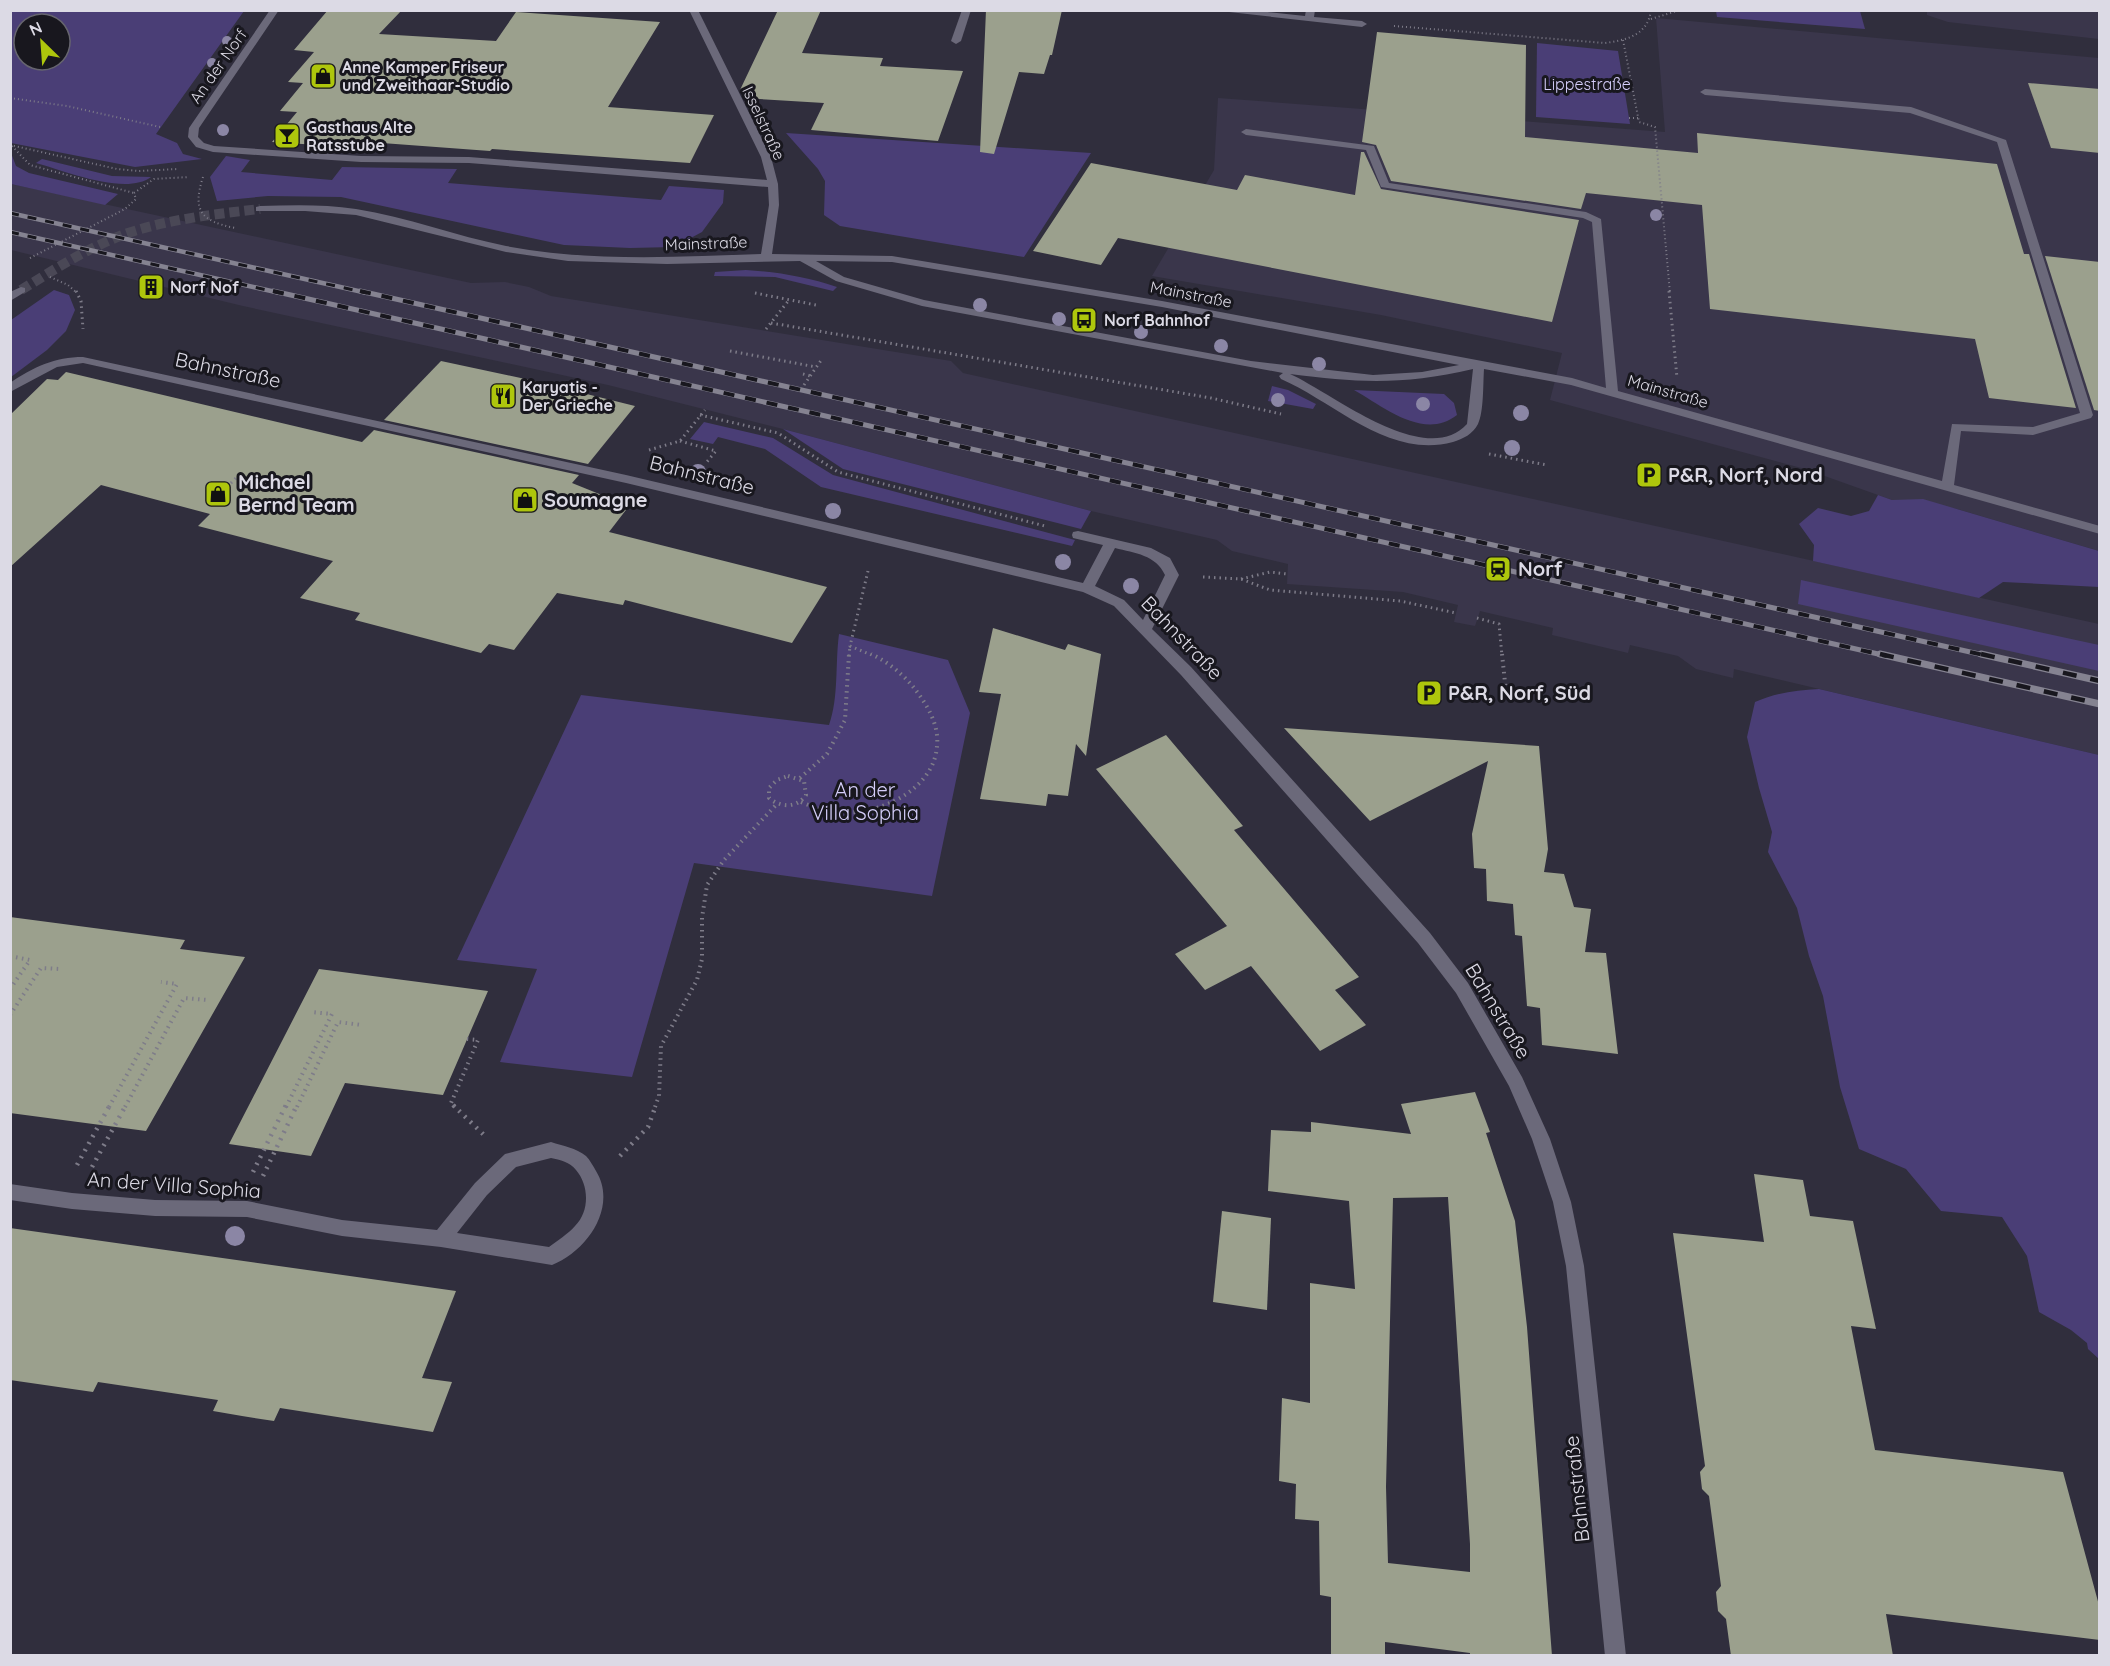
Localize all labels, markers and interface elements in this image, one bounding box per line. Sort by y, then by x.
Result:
north arrow [12,12,72,72]
text: N [26,17,45,40]
street label: An der Norf [185,25,251,107]
place label: Anne Kamper Friseur und Zweithaar-Studio [342,57,510,95]
shop icon: Anne Kamper Friseur und Zweithaar-Studio [308,61,338,91]
park label: Lippestraße [1543,74,1631,94]
street label: Isselstraße [738,83,790,163]
place label: Gasthaus Alte Ratsstube [306,117,413,155]
bar icon: Gasthaus Alte Ratsstube [272,121,302,151]
street label: Mainstraße [664,232,748,254]
building icon: Norf Nof [136,272,166,302]
street label: Mainstraße [1148,276,1234,312]
place label: Norf Nof [170,277,239,297]
bus stop icon: Norf Bahnhof [1069,305,1099,335]
place label: Norf Bahnhof [1104,310,1210,330]
street label: Bahnstraße [173,346,283,393]
street label: Mainstraße [1625,370,1711,412]
place label: Karyatis - Der Grieche [522,377,613,415]
restaurant icon: Karyatis - Der Grieche [488,381,518,411]
street label: Bahnstraße [647,449,757,500]
parking icon: P&R, Norf, Nord [1634,460,1664,490]
place label: P&R, Norf, Nord [1668,462,1823,487]
place label: Michael Bernd Team [238,469,355,517]
shop icon: Michael Bernd Team [203,479,233,509]
shop icon: Soumagne [510,485,540,515]
place label: Soumagne [544,487,648,512]
station icon: Norf [1483,554,1513,584]
place label: Norf [1518,556,1563,581]
street label: Bahnstraße [1136,590,1229,685]
parking icon: P&R, Norf, Süd [1414,678,1444,708]
place label: P&R, Norf, Süd [1448,680,1591,705]
park label: An der Villa Sophia [811,777,919,825]
street label: Bahnstraße [1460,958,1537,1063]
street label: An der Villa Sophia [86,1166,262,1203]
street label: Bahnstraße [1558,1434,1595,1544]

